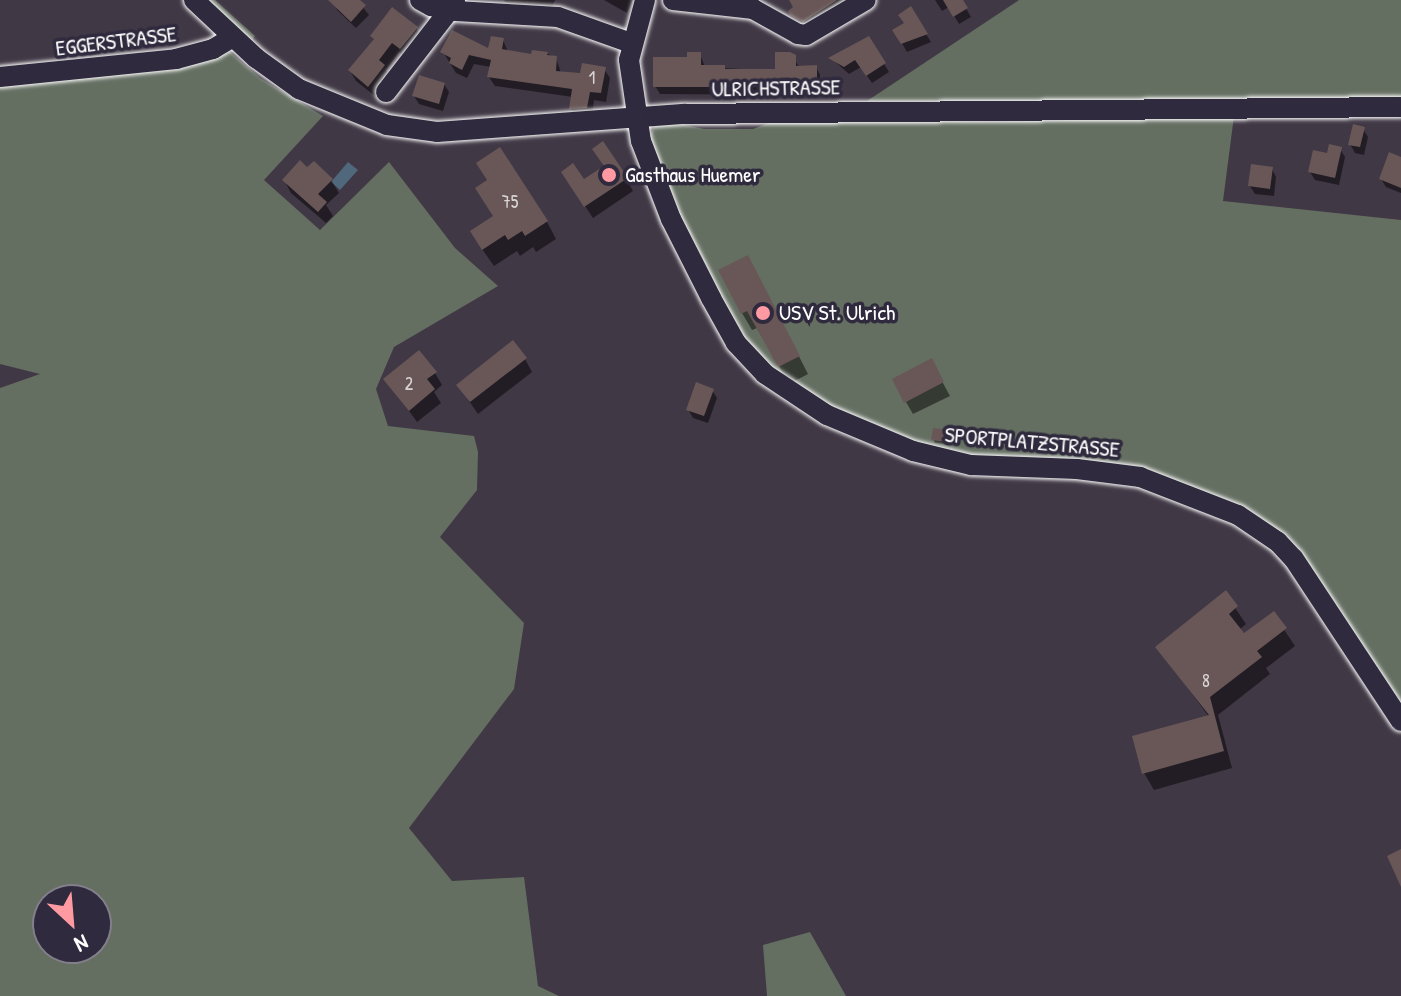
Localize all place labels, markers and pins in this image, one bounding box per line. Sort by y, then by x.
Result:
place label: Gasthaus Huemer [625,162,760,188]
marker: Gasthaus Huemer [600,166,618,184]
place label: USV St. Ulrich [779,300,895,326]
marker: USV St. Ulrich [754,304,772,322]

